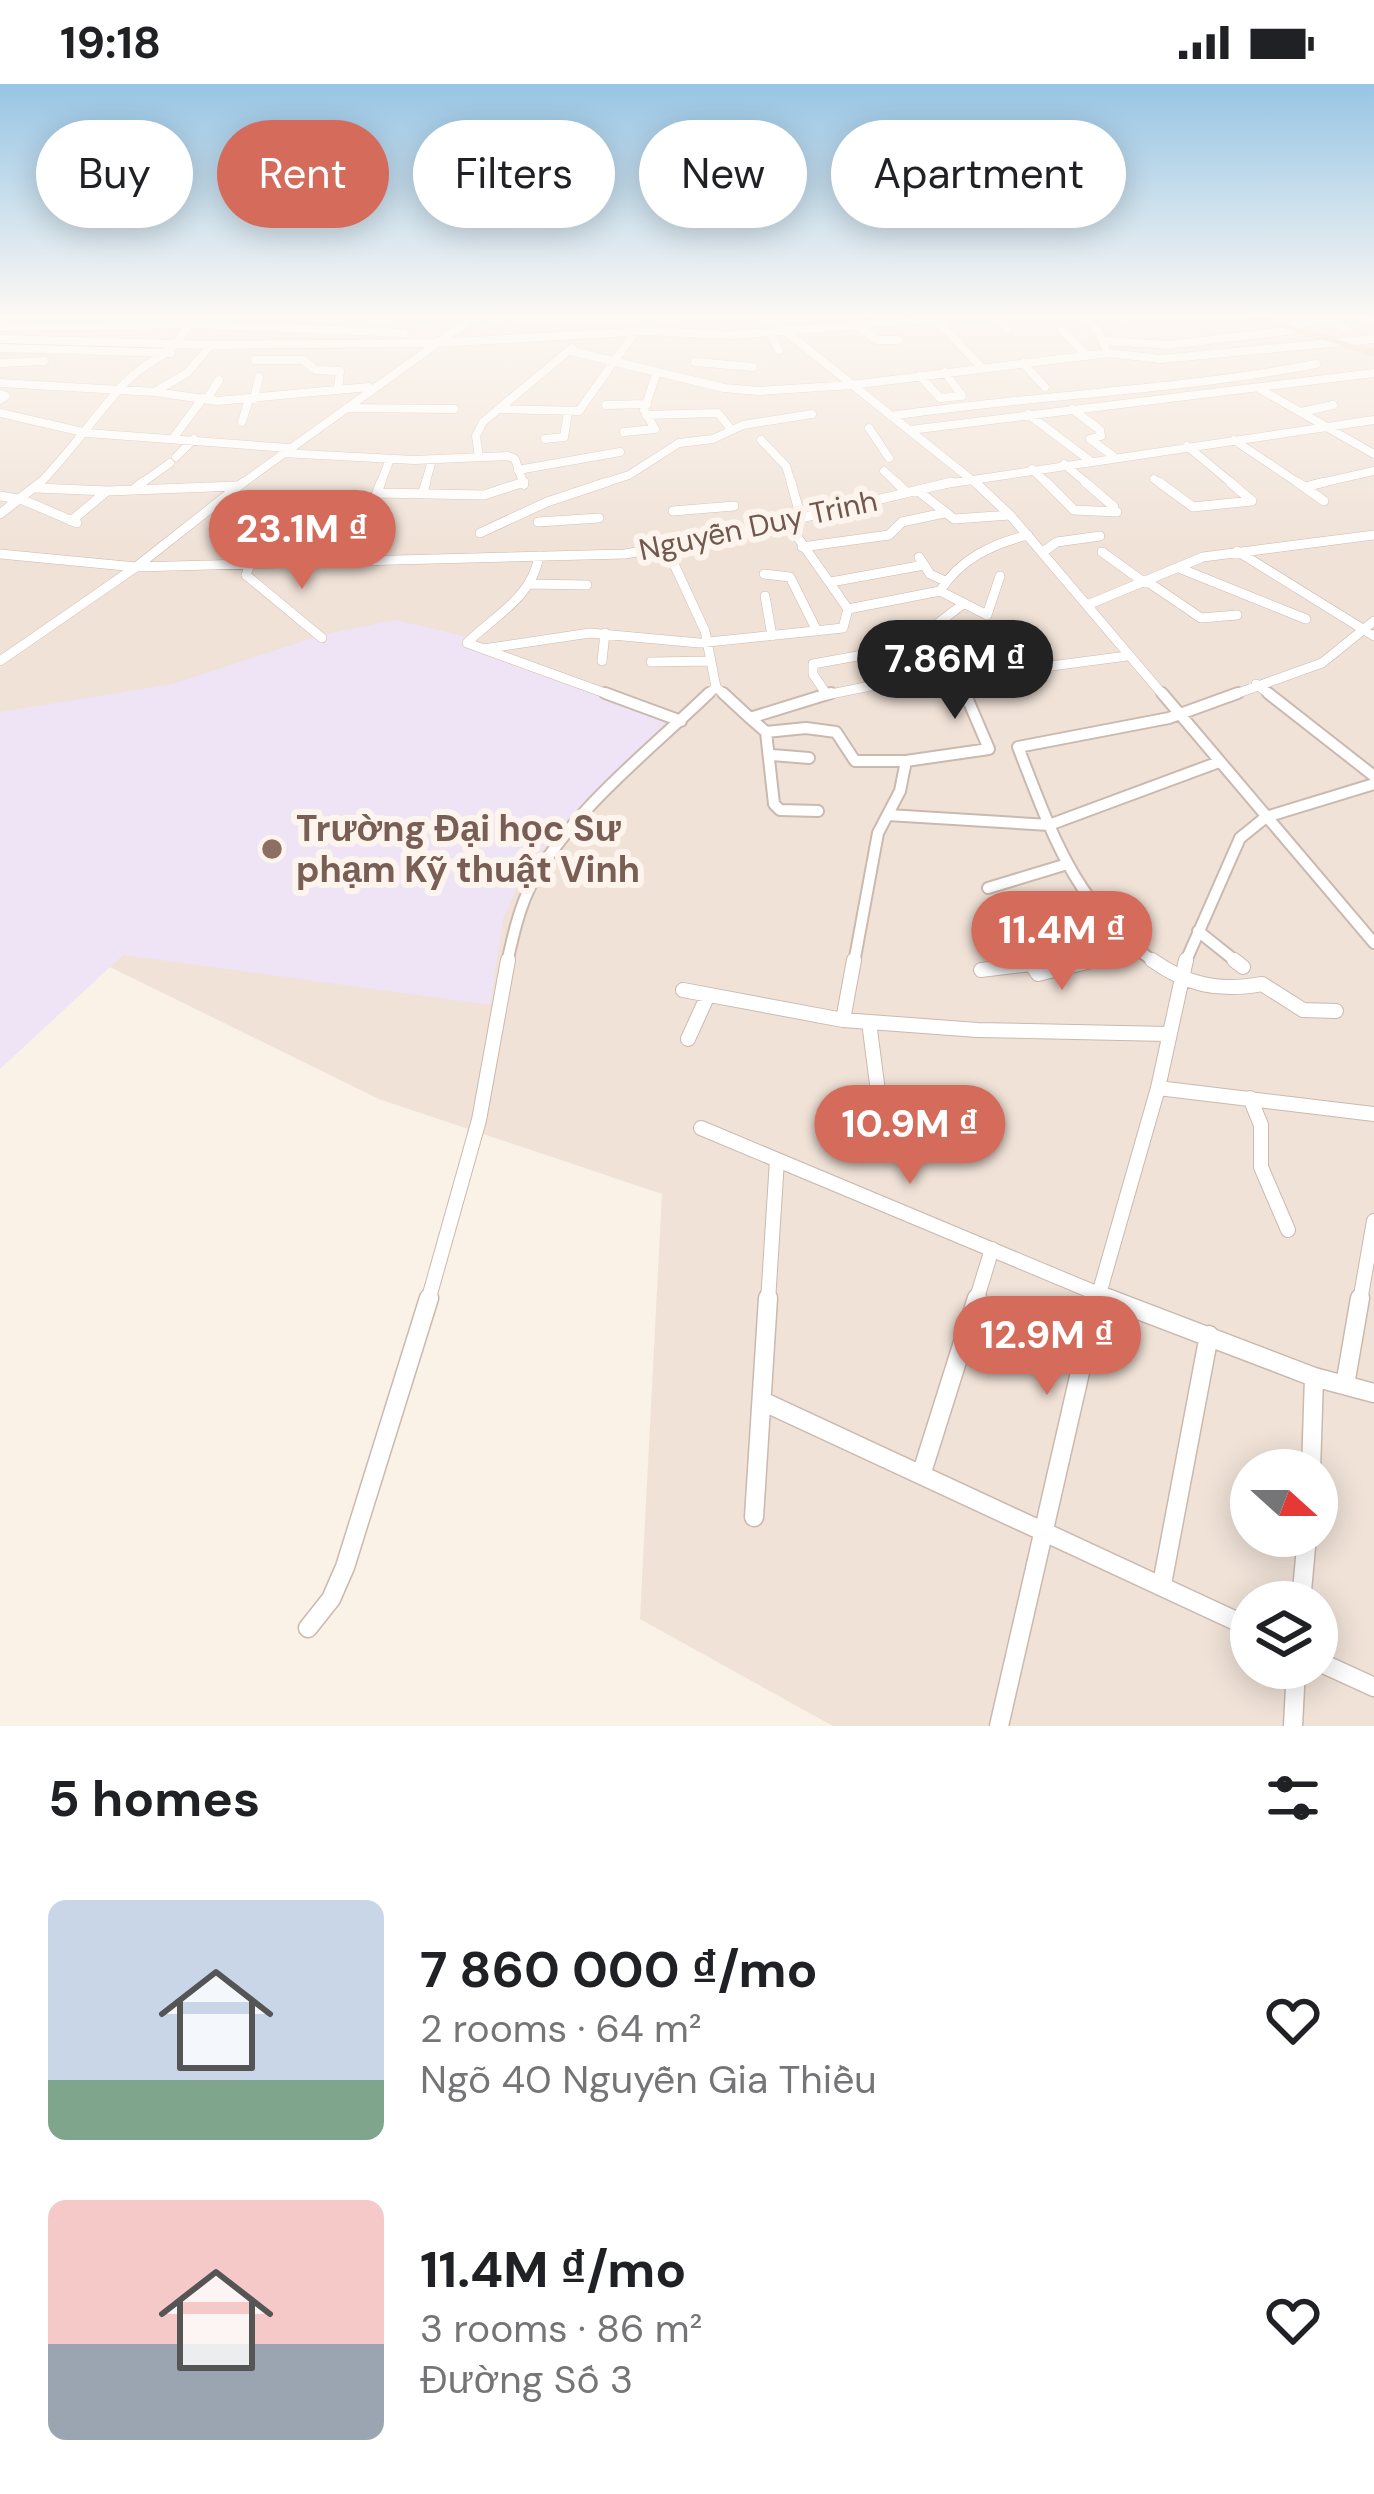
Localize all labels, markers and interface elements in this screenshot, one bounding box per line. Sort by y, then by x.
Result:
text: 19:18 [60,13,161,72]
chip: Buy [36,120,193,228]
chip: Rent [217,120,389,228]
chip: Filters [413,120,615,228]
chip: New [639,120,807,228]
chip: Apartment [831,120,1126,228]
street label: Nguyễn Duy Trinh [635,481,881,569]
pin: 23.1M ₫ [191,490,413,592]
text: 23.1M ₫ [236,503,368,554]
pin: 7.86M ₫ [844,620,1066,722]
text: 7.86M ₫ [884,633,1026,684]
place label: Trường Đại học Sư phạm Kỹ thuật Vinh [296,805,640,893]
marker: Trường Đại học Sư phạm Kỹ thuật Vinh [259,836,285,862]
pin: 11.4M ₫ [951,891,1173,993]
text: 11.4M ₫ [998,904,1126,955]
pin: 10.9M ₫ [799,1085,1021,1187]
text: 10.9M ₫ [841,1098,979,1149]
pin: 12.9M ₫ [936,1296,1158,1398]
text: 12.9M ₫ [980,1309,1114,1360]
north arrow [1230,1449,1338,1557]
map controls [1230,1449,1338,1689]
button: layers [1230,1581,1338,1689]
text: 5 homes [48,1765,260,1832]
icon: filters [1260,1765,1326,1831]
text: 7 860 000 ₫/mo [420,1936,818,2003]
icon: home [144,1948,288,2092]
icon: heart [1260,1987,1326,2053]
text: 2 rooms · 64 m² [420,2003,702,2054]
text: Ngõ 40 Nguyễn Gia Thiều [420,2054,877,2105]
text: 11.4M ₫/mo [420,2236,686,2303]
icon: home [144,2248,288,2392]
icon: heart [1260,2287,1326,2353]
text: 3 rooms · 86 m² [420,2303,702,2354]
text: Đường Số 3 [420,2354,633,2405]

